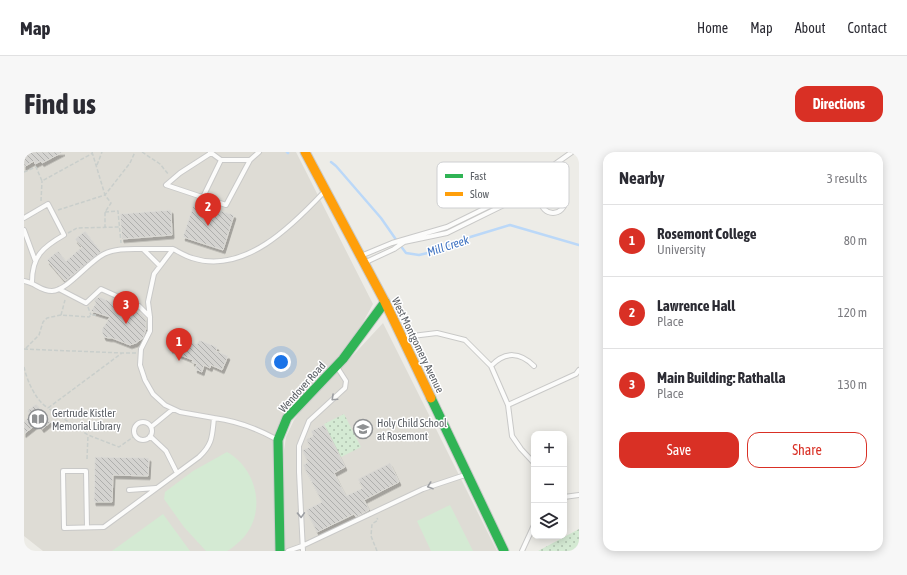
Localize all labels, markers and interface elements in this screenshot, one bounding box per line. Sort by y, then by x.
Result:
text: Map [20,17,51,39]
text: Home [697,20,728,36]
text: Map [750,20,773,36]
text: About [795,20,826,36]
text: Contact [848,20,887,36]
button: Directions [795,86,883,122]
text: Find us [24,88,96,120]
legend [437,162,569,208]
text: Nearby [619,168,665,188]
text: Fast [470,170,486,182]
text: 3 results [827,171,867,186]
text: Slow [470,188,489,200]
pin: 2 [195,193,221,226]
text: Rosemont College [657,225,757,242]
water label: Mill Creek [425,232,471,259]
text: 1 [629,233,635,248]
text: 80 m [844,233,867,248]
text: University [657,242,706,257]
pin: 3 [113,291,139,324]
street label: West Montgomery Avenue [390,295,446,395]
text: Lawrence Hall [657,297,735,314]
text: 2 [629,305,635,320]
text: 120 m [838,305,867,320]
text: Place [657,314,684,329]
pin: 1 [166,328,192,361]
your location [271,352,291,372]
street label: Wendover Road [276,359,328,415]
text: Main Building: Rathalla [657,369,785,386]
text: 3 [629,377,635,392]
text: 130 m [838,377,867,392]
text: Place [657,386,684,401]
one-way arrow [331,393,339,401]
place label: Gertrude Kistler Memorial Library [52,407,121,432]
library icon: Gertrude Kistler Memorial Library [27,408,49,430]
place label: Holy Child School at Rosemont [377,417,447,442]
school or university icon: Holy Child School at Rosemont [352,418,374,440]
map controls [531,431,567,539]
button: + [531,431,567,467]
button: Save [619,432,739,468]
button: Share [747,432,867,468]
button: − [531,467,567,503]
one-way arrow [427,482,434,490]
button: layers [531,503,567,539]
one-way arrow [296,512,305,518]

